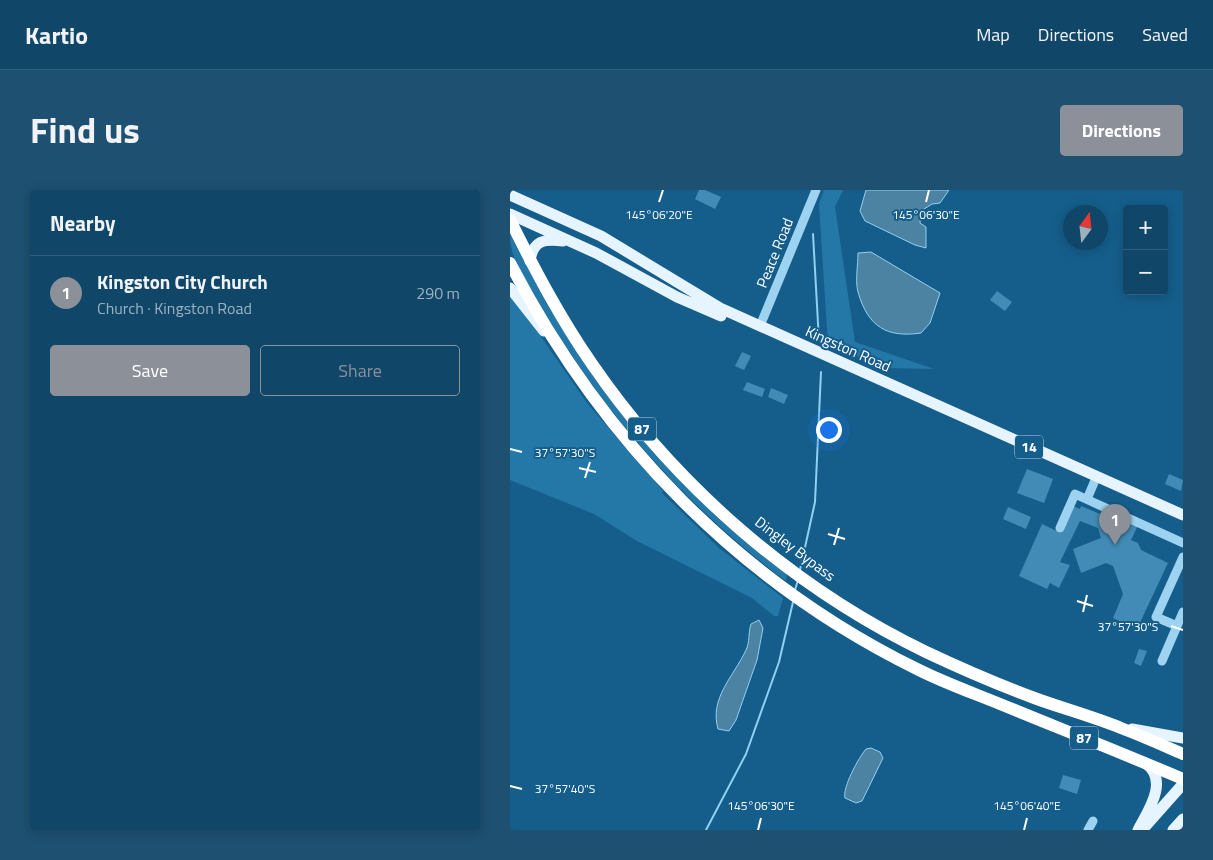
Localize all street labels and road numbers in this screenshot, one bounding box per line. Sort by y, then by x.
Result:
street label: Peace Road [750,214,799,291]
street label: Kingston Road [802,319,895,378]
road number: 87 [628,418,656,440]
road number: 14 [1015,436,1043,458]
street label: Dingley Bypass [750,511,841,587]
road number: 87 [1070,726,1098,750]

